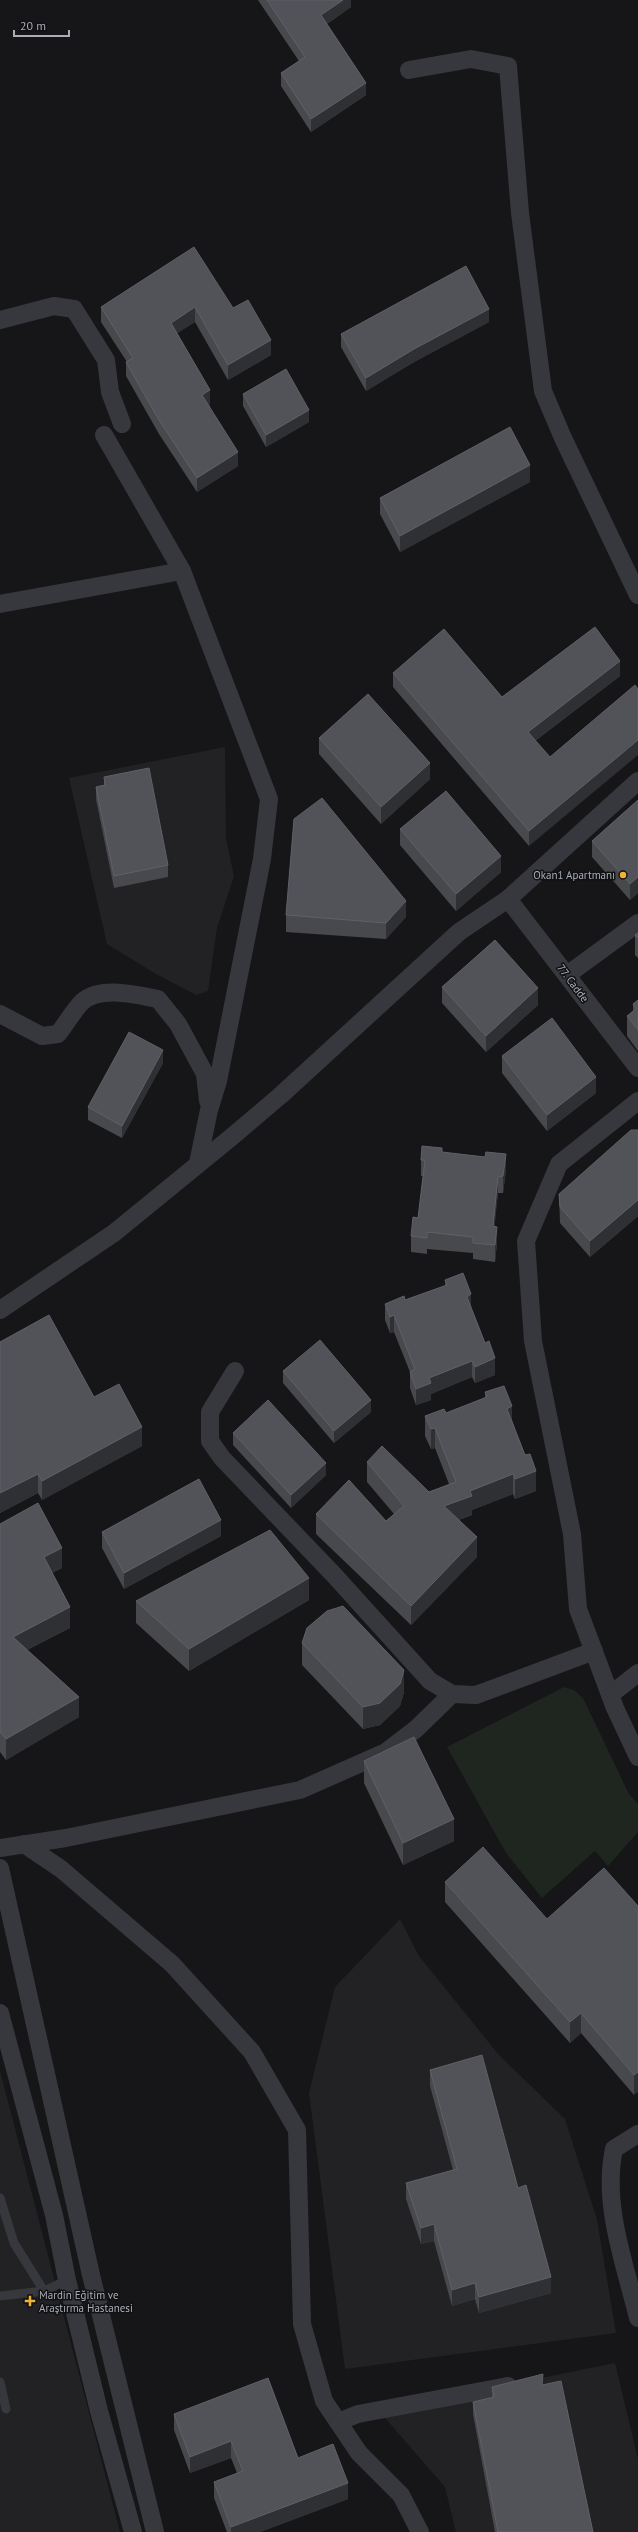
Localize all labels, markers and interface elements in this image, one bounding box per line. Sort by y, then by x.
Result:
scale bar [14,12,69,38]
text: 20 m [20,18,46,33]
place label: Okan1 Apartmanı [533,868,615,882]
marker: Okan1 Apartmanı [618,870,628,880]
street label: 77. Cadde [554,961,592,1005]
place label: Mardin Eğitim ve Araştırma Hastanesi [39,2288,133,2315]
marker: Mardin Eğitim ve Araştırma Hastanesi [24,2295,36,2307]

